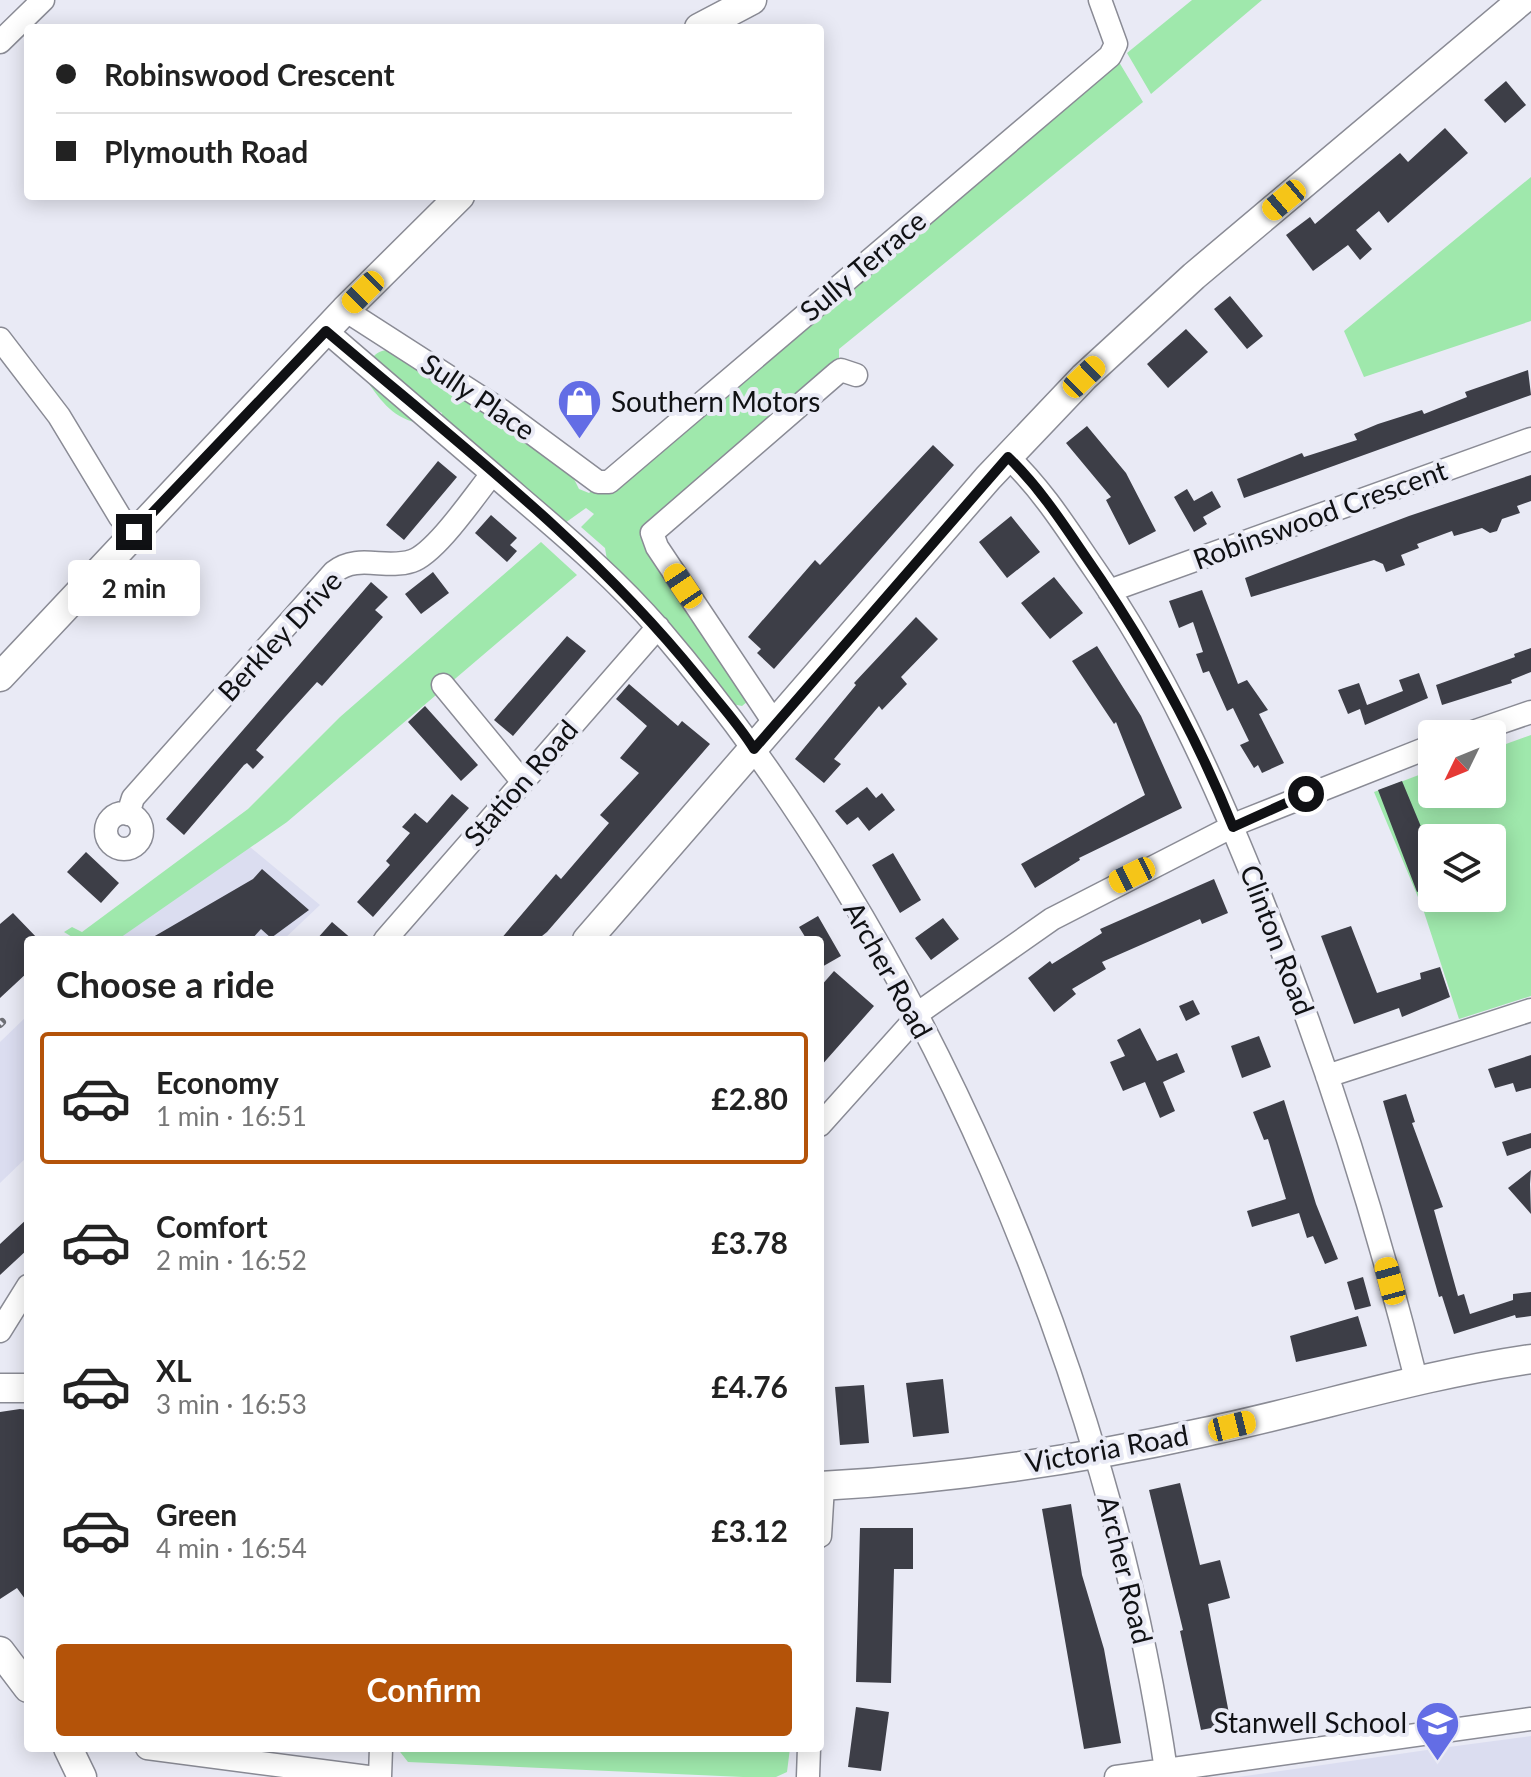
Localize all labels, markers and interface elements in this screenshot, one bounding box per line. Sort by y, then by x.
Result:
text: Robinswood Crescent [104,56,395,92]
text: Plymouth Road [104,133,308,169]
car [1258,175,1310,225]
street label: Sully Terrace [793,203,932,328]
car [338,267,388,317]
street label: Sully Place [415,346,542,447]
car [1058,352,1110,402]
shop icon: Southern Motors [556,378,604,441]
place label: Southern Motors [611,384,820,418]
street label: Robinswood Crescent [1188,452,1451,576]
route end [116,514,152,550]
car [660,559,706,613]
callout: 2 min [68,560,200,616]
street label: Berkley Drive [210,563,348,708]
text: 2 min [102,572,166,604]
street label: Station Road [456,712,584,852]
north arrow [1418,720,1506,808]
map controls [1418,720,1506,912]
route start [1288,776,1324,812]
button: layers [1418,824,1506,912]
car [1105,854,1159,896]
street label: Clinton Road [1234,860,1322,1020]
street label: Archer Road [837,895,940,1044]
text: Choose a ride [56,962,275,1006]
icon: car [60,1062,132,1134]
text: Economy [156,1064,279,1100]
text: £2.80 [711,1080,788,1116]
text: 1 min · 16:51 [156,1100,307,1132]
icon: car [60,1206,132,1278]
text: Comfort [156,1208,268,1244]
text: £3.78 [711,1224,788,1260]
text: 2 min · 16:52 [156,1244,307,1276]
car [1372,1255,1408,1307]
icon: car [60,1350,132,1422]
text: XL [156,1352,192,1388]
text: £4.76 [711,1368,788,1404]
text: 3 min · 16:53 [156,1388,307,1420]
car [1206,1409,1258,1443]
street label: Victoria Road [1023,1417,1191,1479]
street label: Archer Road [1091,1492,1161,1647]
icon: car [60,1494,132,1566]
text: Green [156,1496,237,1532]
text: £3.12 [711,1512,788,1548]
text: 4 min · 16:54 [156,1532,307,1564]
button: Confirm [56,1644,792,1736]
school or university icon: Stanwell School [1414,1699,1462,1762]
place label: Stanwell School [1214,1705,1407,1739]

